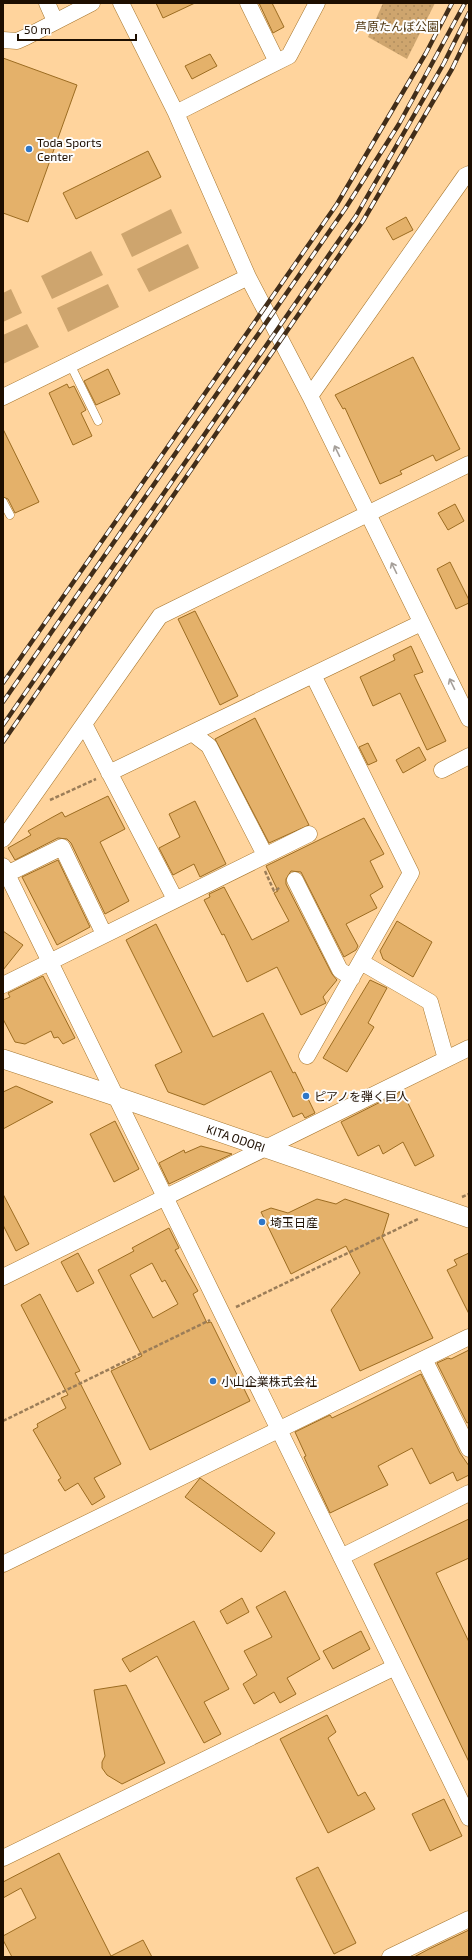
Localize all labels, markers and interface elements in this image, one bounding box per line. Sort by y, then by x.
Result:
scale bar [18,16,136,42]
park label: 芦原たんぼ公園 [355,19,439,33]
text: 50 m [24,22,51,36]
place label: Toda Sports Center [37,135,102,163]
marker: Toda Sports Center [24,144,34,154]
one-way arrow [333,445,340,457]
one-way arrow [390,562,397,574]
one-way arrow [448,679,455,691]
place label: ピアノを弾く巨人 [314,1089,409,1103]
marker: ピアノを弾く巨人 [301,1091,311,1101]
street label: KITA ODORI [205,1121,267,1154]
place label: 埼玉日産 [270,1215,318,1229]
marker: 埼玉日産 [257,1217,267,1227]
place label: 小山企業株式会社 [221,1374,317,1388]
marker: 小山企業株式会社 [208,1376,218,1386]

